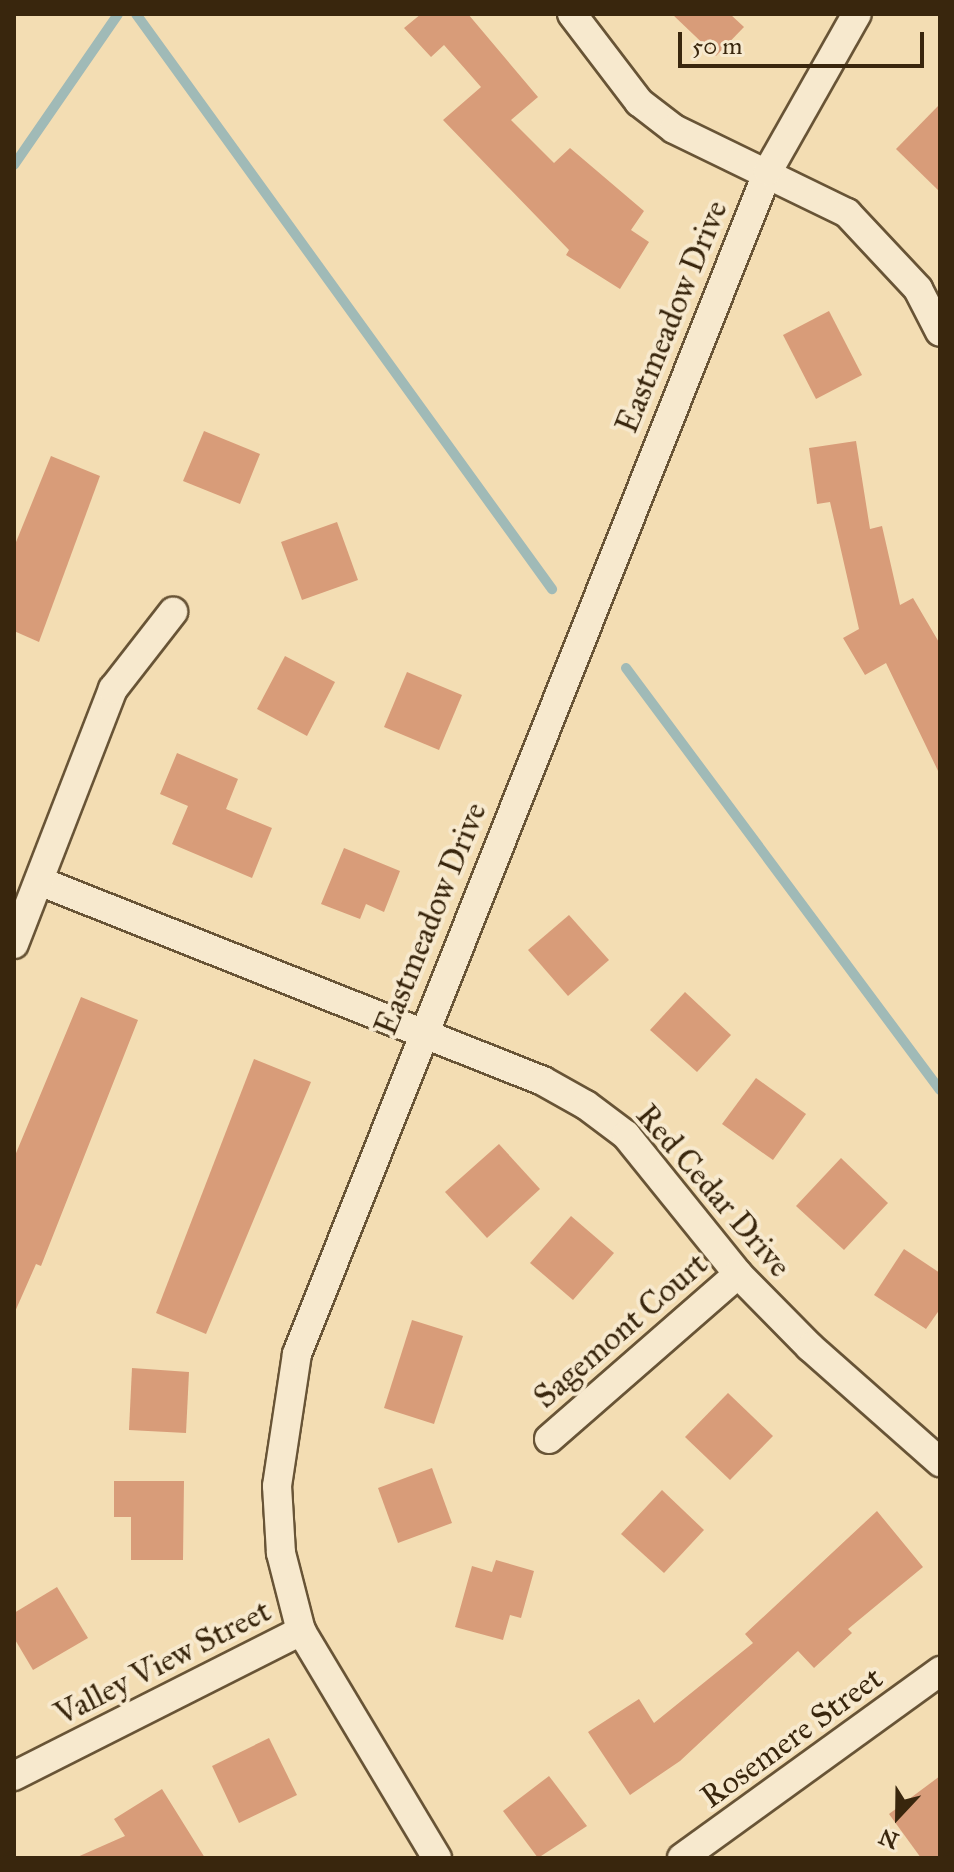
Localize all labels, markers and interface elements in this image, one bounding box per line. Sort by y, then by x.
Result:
scale bar [682,16,928,66]
text: 50 m [692,31,742,61]
street label: Eastmeadow Drive [608,195,736,439]
street label: Eastmeadow Drive [367,797,495,1041]
street label: Red Cedar Drive [628,1097,798,1285]
street label: Sagemont Court [526,1245,716,1417]
street label: Valley View Street [49,1592,277,1734]
street label: Rosemere Street [694,1659,890,1817]
north arrow [858,1776,938,1856]
text: N [875,1823,903,1855]

